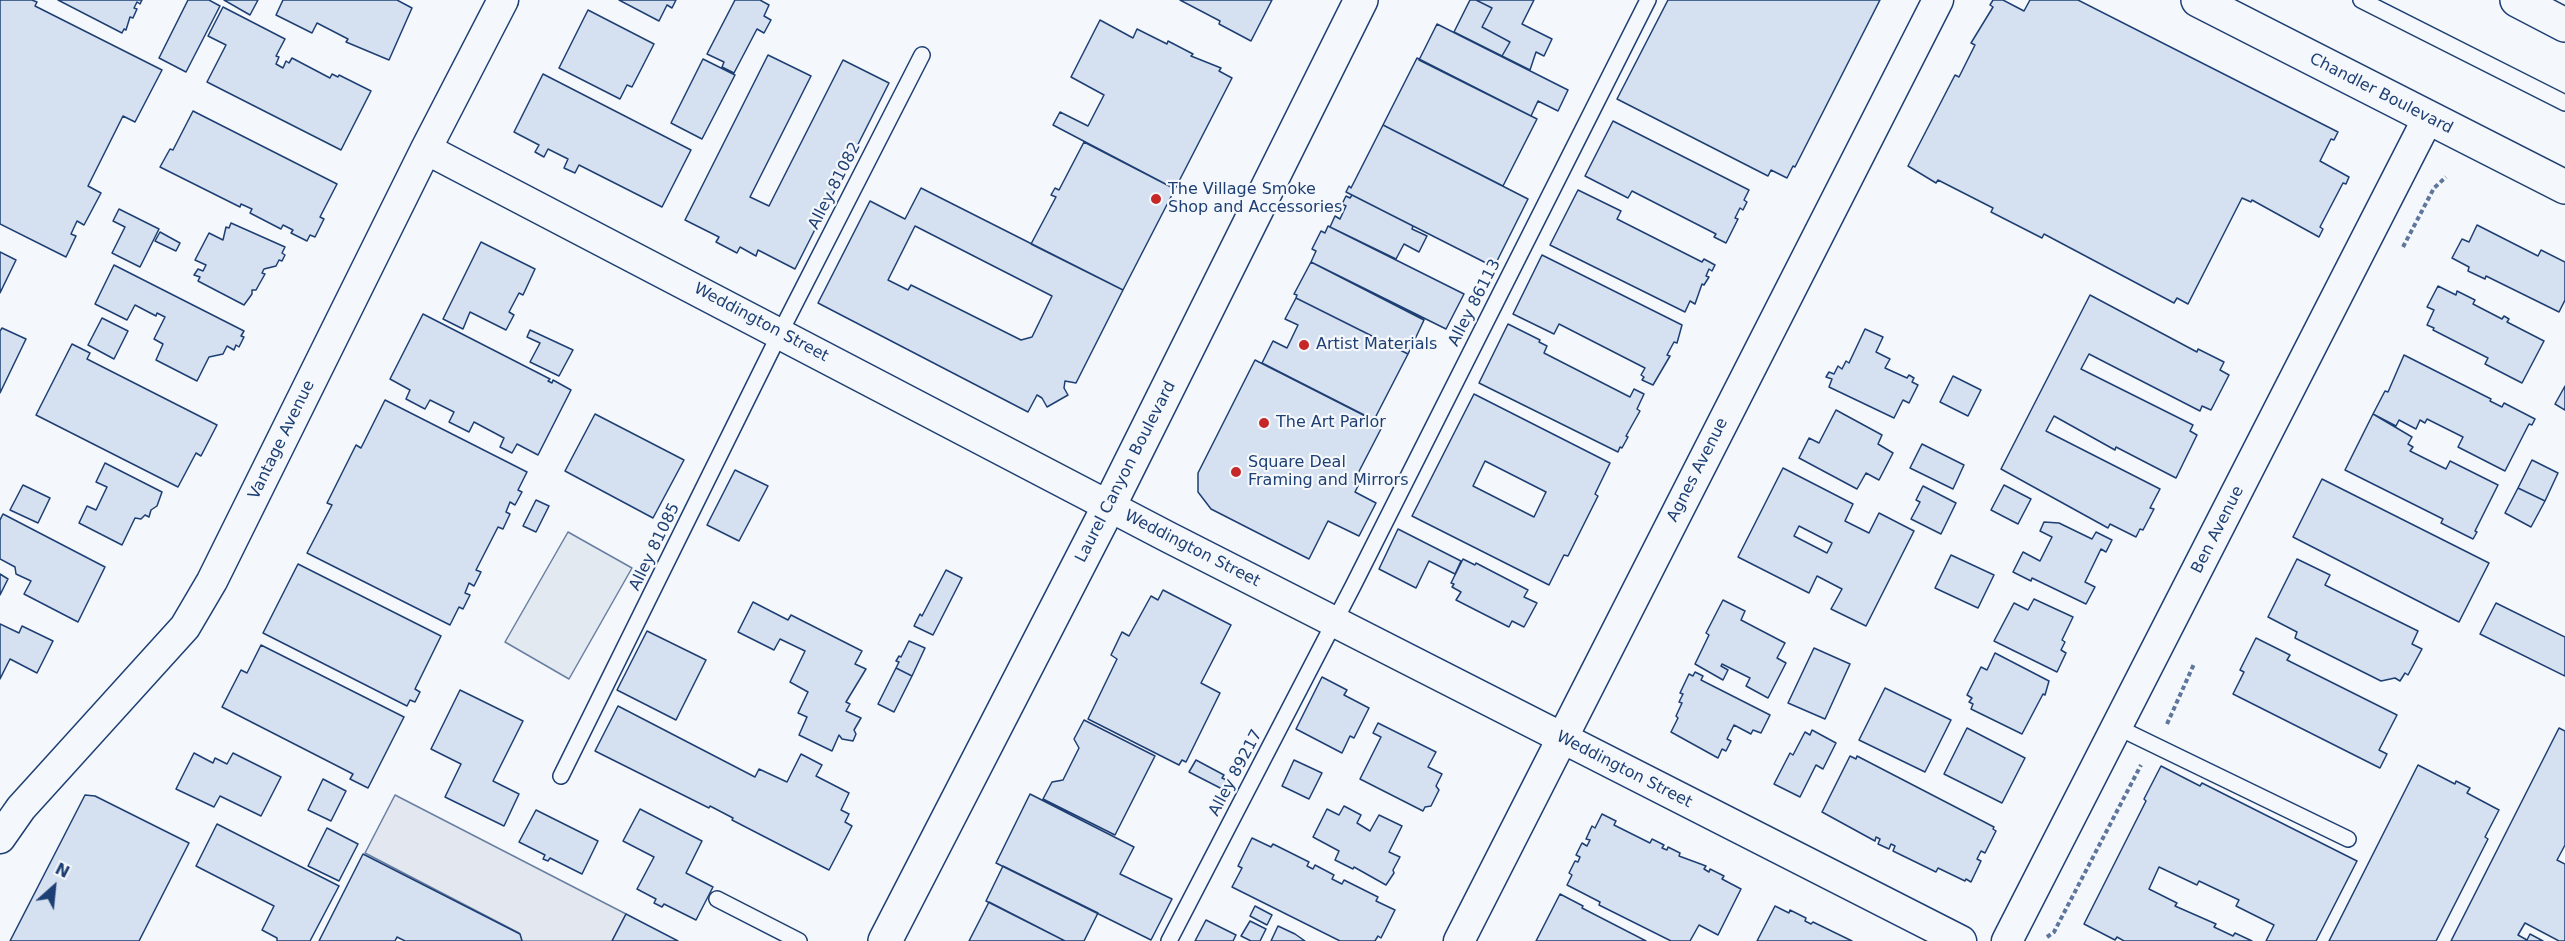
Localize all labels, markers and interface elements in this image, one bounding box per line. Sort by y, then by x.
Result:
street label: Chandler Boulevard [2306,50,2456,138]
street label: Alley 81082 [805,139,865,233]
place label: The Village Smoke Shop and Accessories [1168,180,1342,218]
marker: The Village Smoke Shop and Accessories [1149,192,1163,206]
street label: Alley 86113 [1445,256,1505,350]
street label: Weddington Street [690,279,832,367]
place label: Artist Materials [1316,335,1437,355]
marker: Artist Materials [1297,338,1311,352]
street label: Vantage Avenue [245,377,319,503]
street label: Laurel Canyon Boulevard [1072,378,1180,566]
place label: The Art Parlor [1276,413,1386,433]
street label: Agnes Avenue [1664,415,1732,525]
marker: The Art Parlor [1257,416,1271,430]
place label: Square Deal Framing and Mirrors [1248,453,1408,491]
marker: Square Deal Framing and Mirrors [1229,465,1243,479]
street label: Ben Avenue [2188,483,2248,577]
street label: Alley 81085 [626,500,684,594]
street label: Weddington Street [1121,506,1263,592]
street label: Alley 89217 [1205,726,1267,820]
street label: Weddington Street [1553,727,1695,813]
north arrow [24,857,84,917]
text: N [52,859,73,882]

